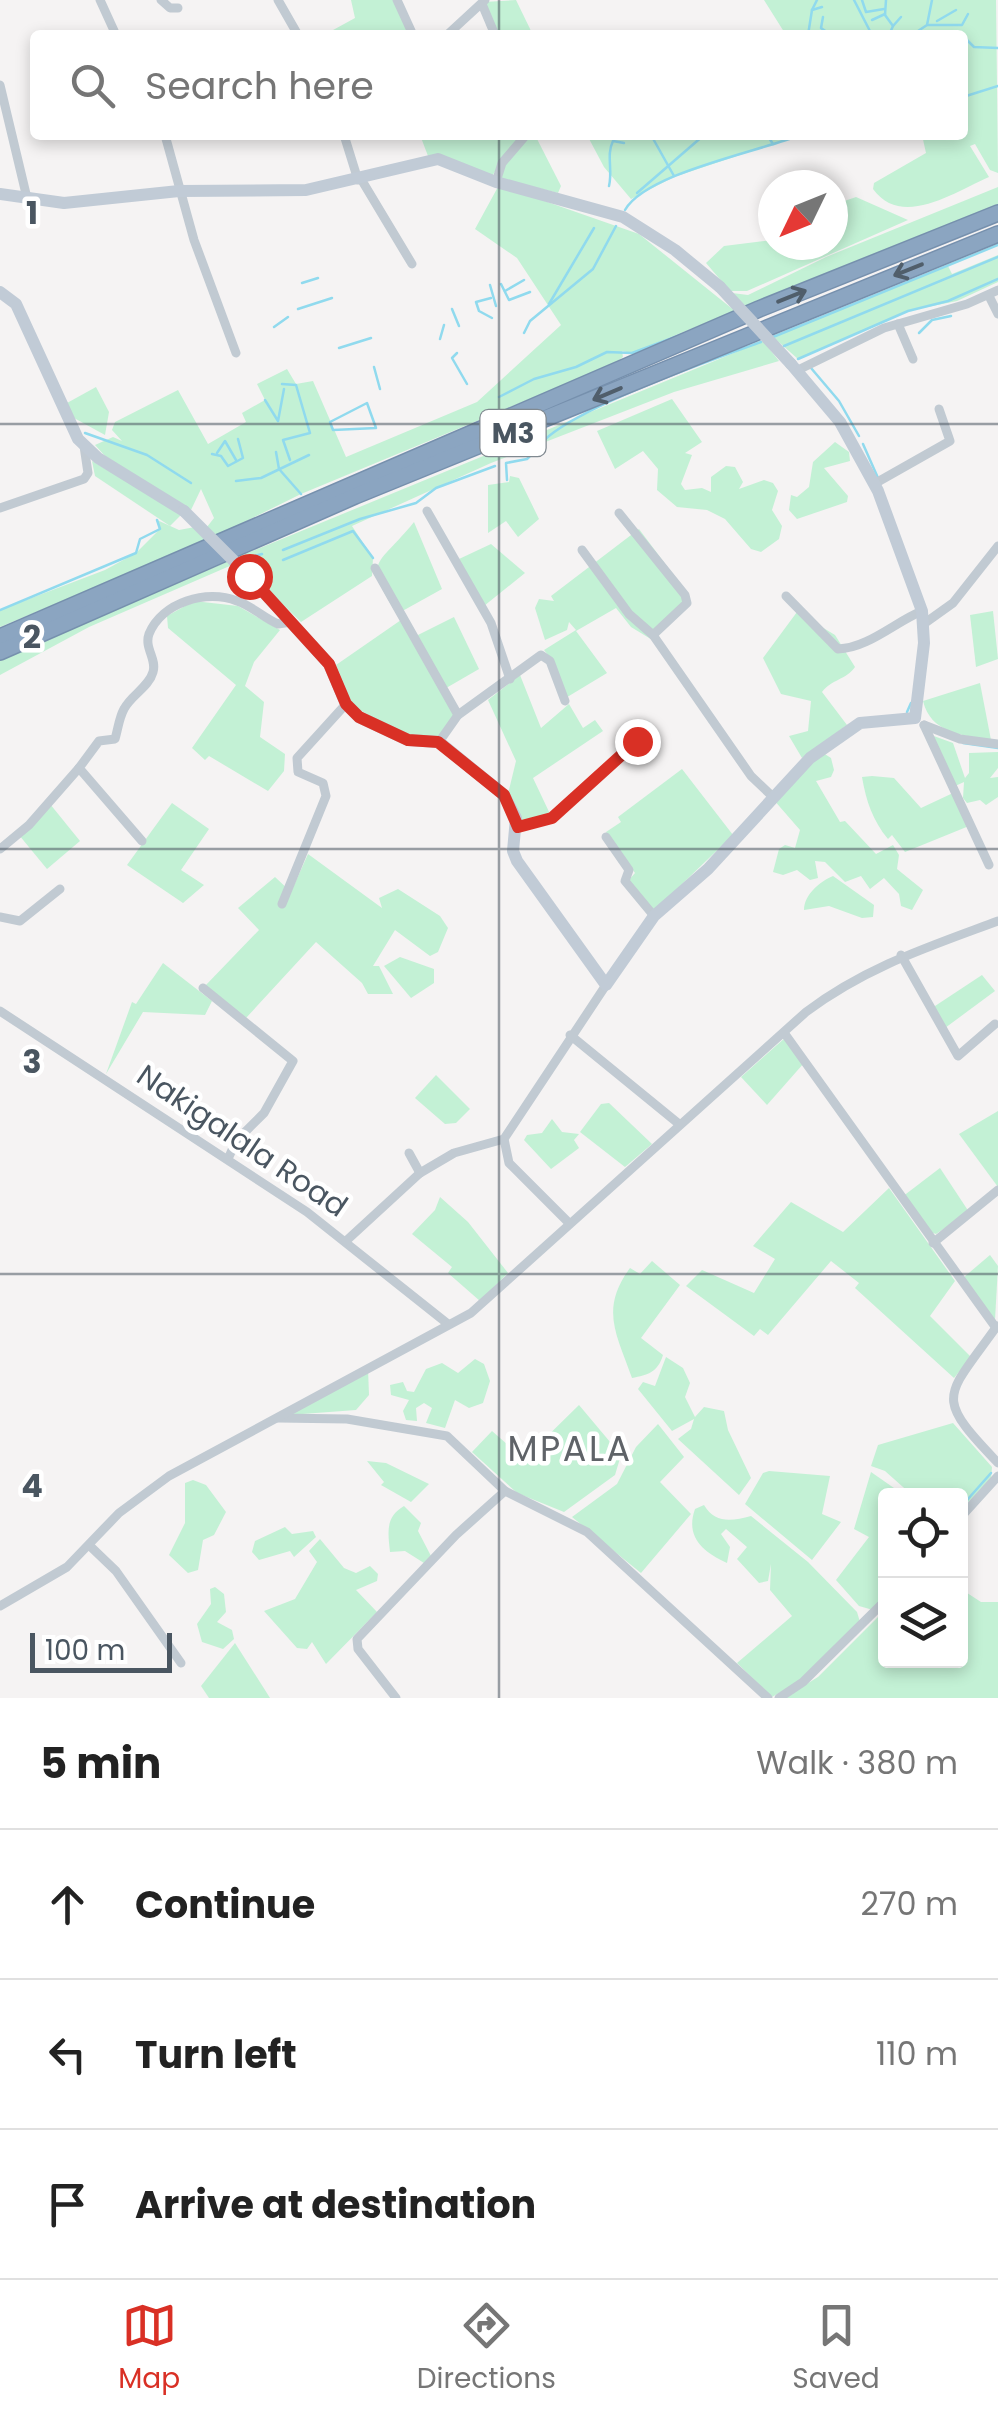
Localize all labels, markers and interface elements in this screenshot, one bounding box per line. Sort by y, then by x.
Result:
search box [30,30,968,140]
icon: search [65,58,120,113]
text: Search here [145,59,374,112]
north arrow [758,170,848,260]
text: 1 [26,190,38,235]
one-way arrow [893,262,923,280]
one-way arrow [776,286,807,304]
one-way arrow [592,386,623,404]
road number: M3 [480,410,546,456]
route start [227,554,273,600]
text: 2 [23,614,41,659]
route end [615,719,661,765]
text: 3 [22,1039,42,1084]
street label: Nakigalala Road [128,1054,356,1227]
district label: MPALA [507,1424,633,1473]
text: 4 [21,1463,43,1508]
map controls [878,1488,968,1668]
button: locate [878,1488,968,1578]
button: layers [878,1578,968,1668]
scale bar [30,1628,172,1672]
text: 100 m [45,1631,125,1670]
text: 5 min [40,1734,161,1793]
text: Walk · 380 m [756,1740,958,1785]
icon: ahead [40,1877,95,1932]
text: Continue [135,1878,315,1931]
text: 270 m [861,1881,958,1926]
icon: left [40,2027,95,2082]
text: Turn left [135,2028,297,2081]
text: 110 m [876,2031,958,2076]
icon: arrive [40,2177,95,2232]
text: Arrive at destination [135,2178,536,2231]
tab: Map [118,2298,180,2400]
tab: Directions [417,2298,556,2400]
tab: Saved [792,2298,880,2400]

